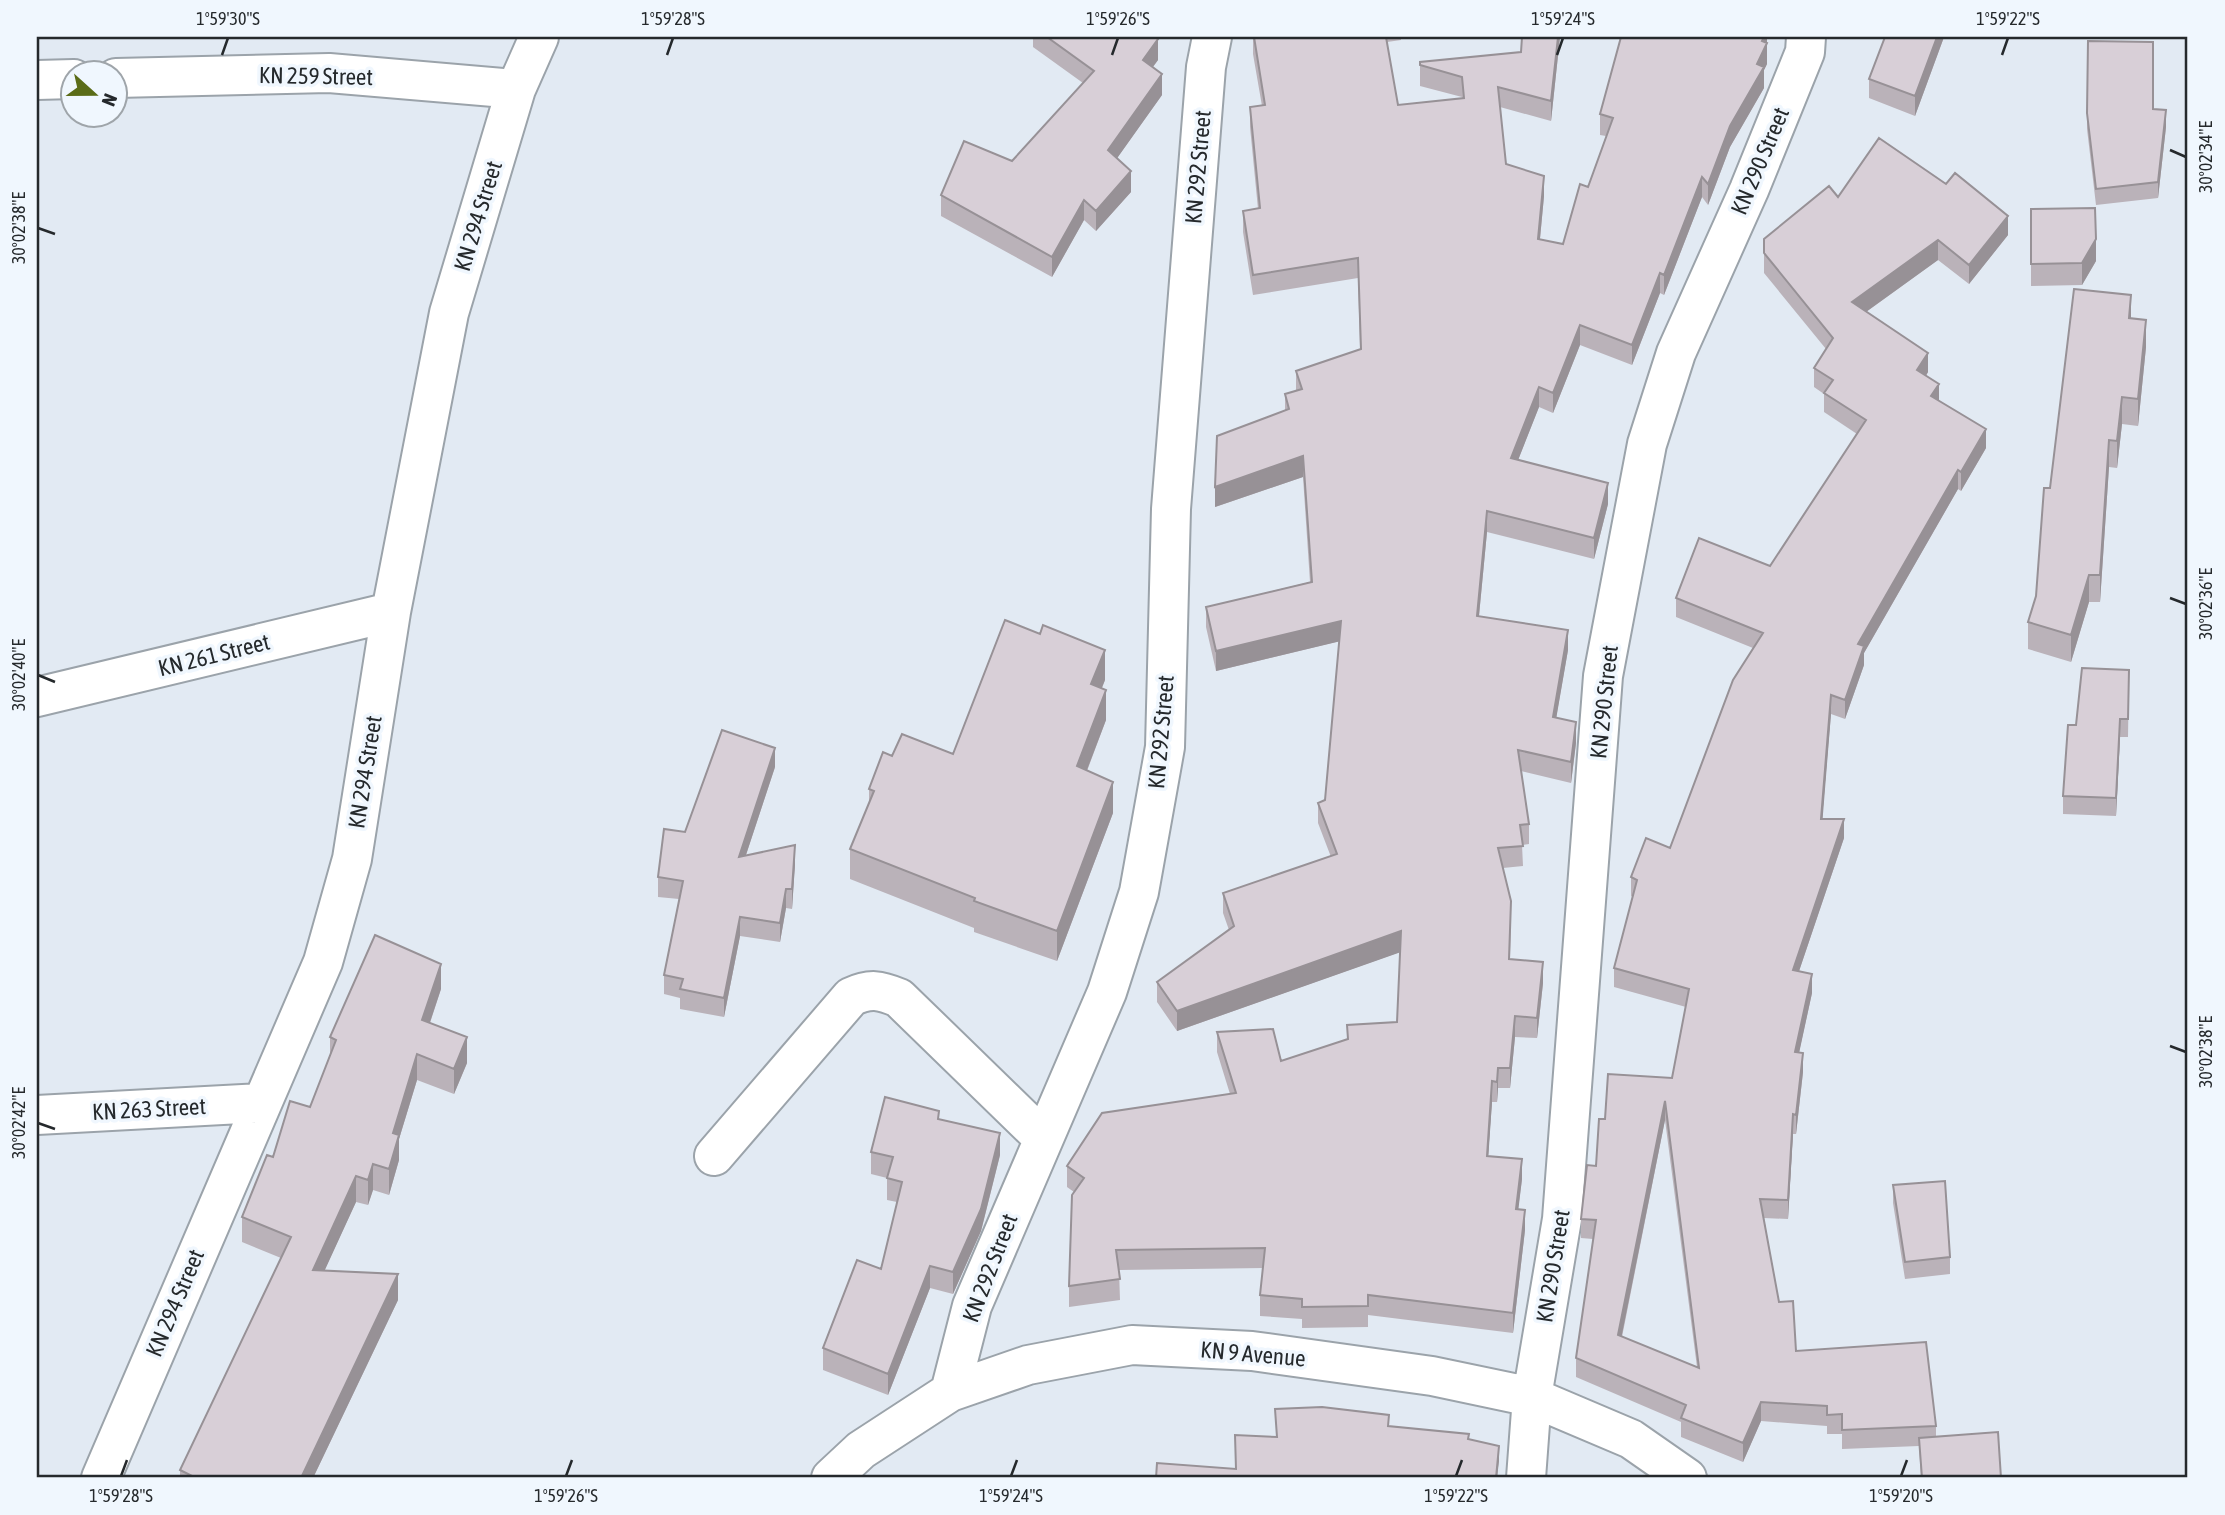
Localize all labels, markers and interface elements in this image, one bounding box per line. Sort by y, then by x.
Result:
text: 1°59'30"S [196,8,260,29]
text: 1°59'28"S [641,8,705,29]
text: 1°59'26"S [1086,8,1150,29]
text: 1°59'24"S [1531,8,1595,29]
text: 1°59'22"S [1976,8,2040,29]
north arrow [60,60,130,130]
street label: KN 259 Street [259,62,373,90]
text: N [98,91,122,109]
street label: KN 290 Street [1726,103,1794,219]
street label: KN 292 Street [1180,109,1216,225]
text: 30°02'34"E [2195,121,2216,193]
street label: KN 294 Street [449,158,507,274]
text: 30°02'38"E [8,192,29,264]
text: 30°02'36"E [2195,568,2216,640]
street label: KN 261 Street [156,629,272,681]
text: 30°02'40"E [8,639,29,711]
street label: KN 290 Street [1585,644,1623,760]
street label: KN 292 Street [1143,674,1179,790]
street label: KN 294 Street [343,714,387,830]
text: 30°02'38"E [2195,1016,2216,1088]
text: 30°02'42"E [8,1087,29,1159]
street label: KN 263 Street [91,1093,207,1125]
street label: KN 290 Street [1531,1208,1575,1324]
street label: KN 292 Street [957,1210,1023,1326]
street label: KN 294 Street [141,1245,209,1361]
street label: KN 9 Avenue [1199,1336,1307,1372]
text: 1°59'28"S [89,1485,153,1506]
text: 1°59'26"S [534,1485,598,1506]
text: 1°59'24"S [979,1485,1043,1506]
text: 1°59'22"S [1424,1485,1488,1506]
text: 1°59'20"S [1869,1485,1933,1506]

